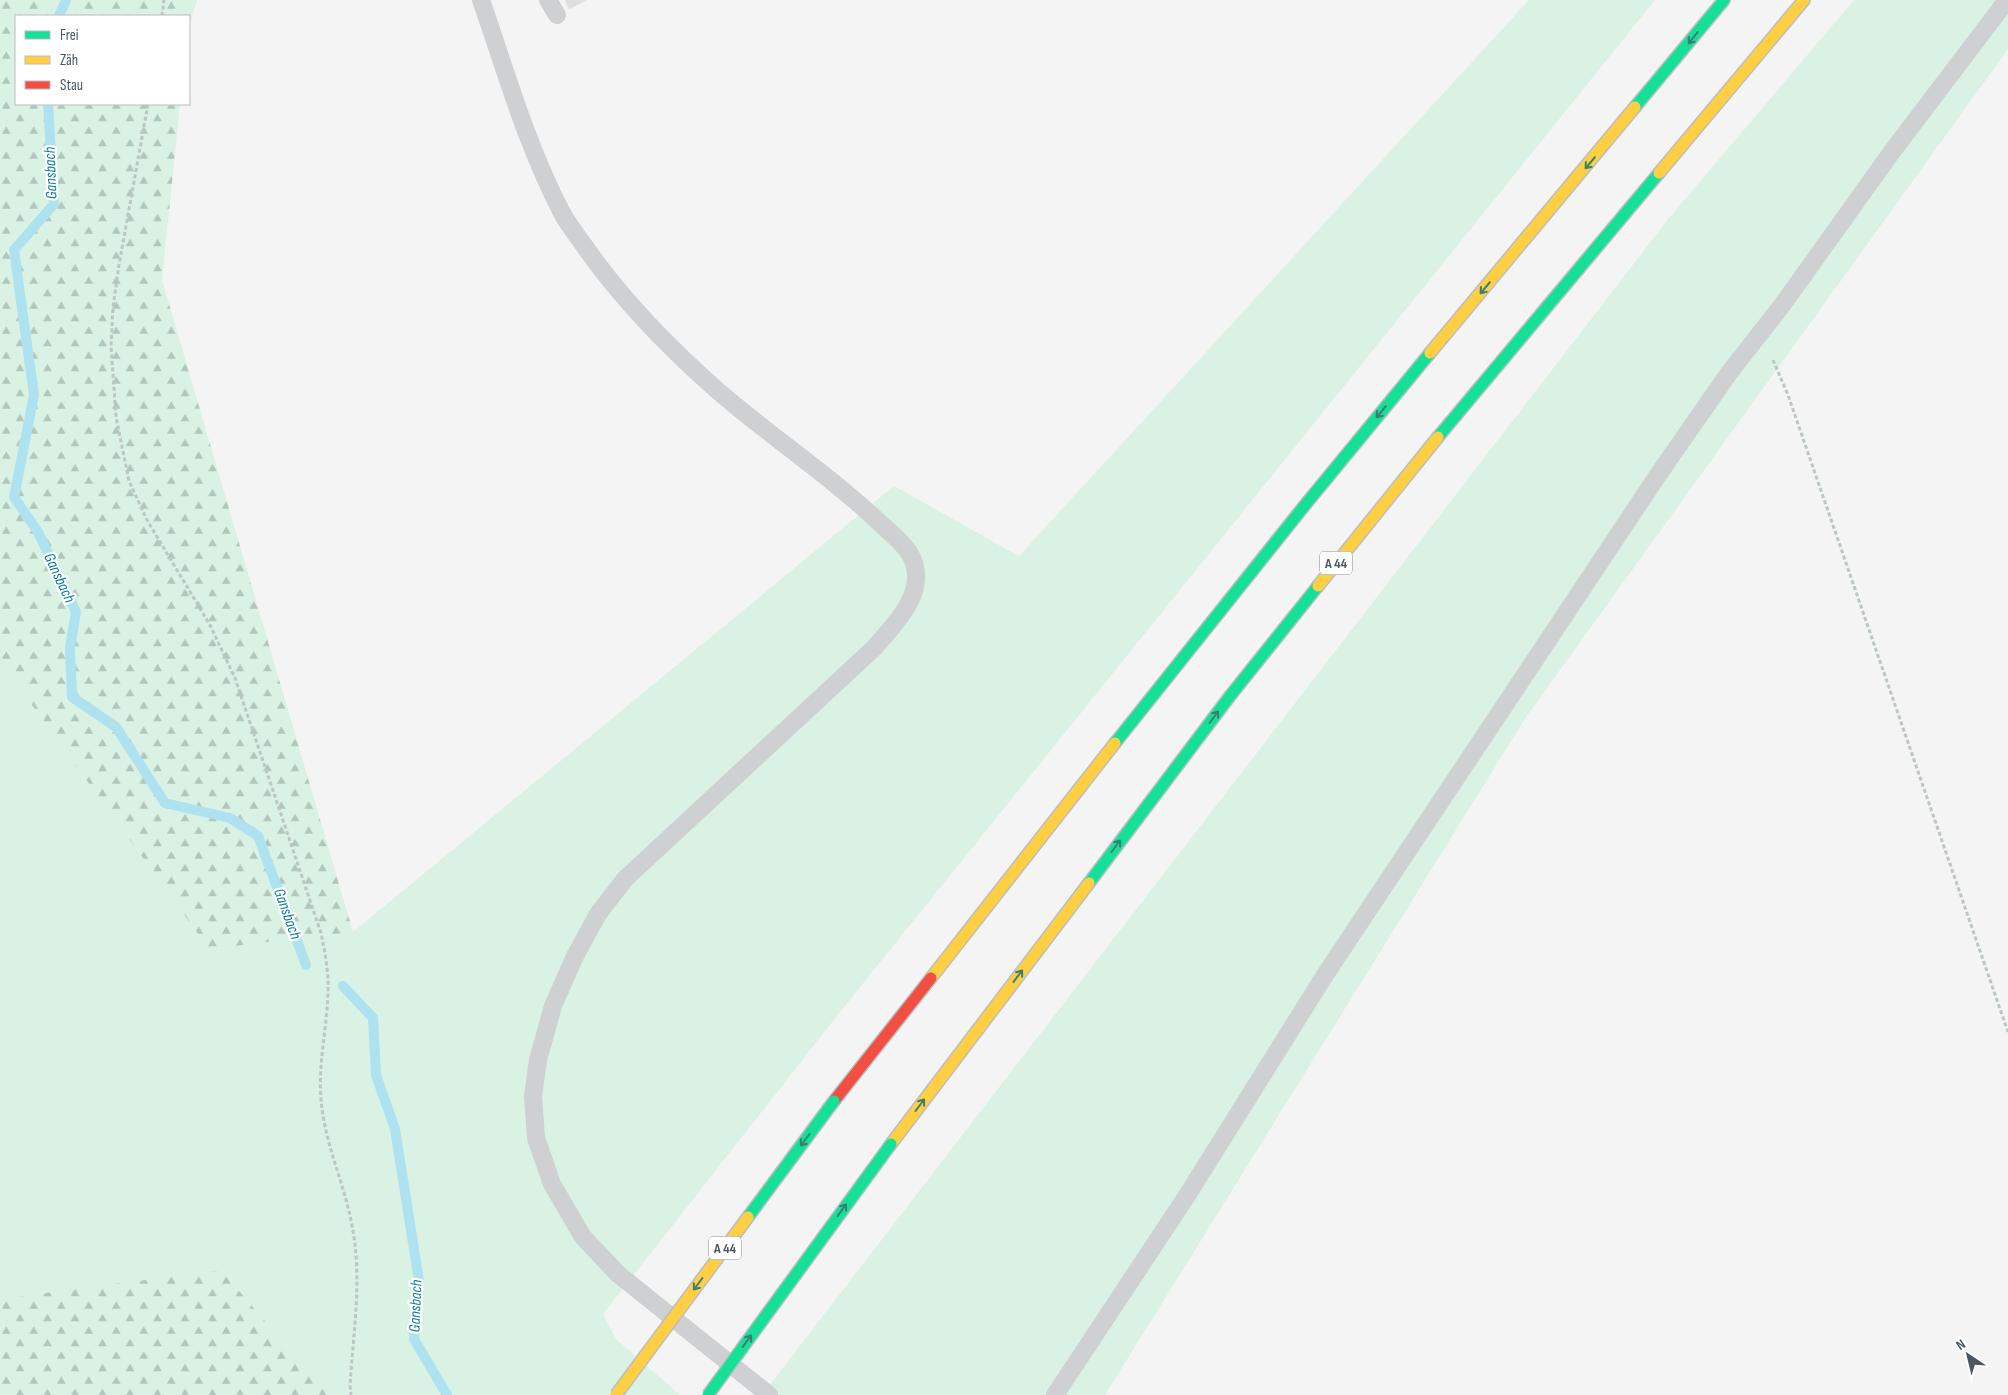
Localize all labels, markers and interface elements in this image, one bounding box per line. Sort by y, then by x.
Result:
legend [15,15,190,105]
text: Frei [60,26,79,45]
one-way arrow [1687,31,1698,44]
text: Zäh [60,51,78,70]
text: Stau [60,76,83,95]
water label: Gansbach [41,146,61,200]
one-way arrow [1584,157,1595,170]
one-way arrow [1479,281,1491,294]
one-way arrow [1375,406,1386,419]
water label: Gansbach [39,550,79,606]
road number: A 44 [1320,552,1352,574]
one-way arrow [1209,711,1220,724]
one-way arrow [1111,839,1121,853]
water label: Gansbach [269,886,305,942]
one-way arrow [1013,969,1023,983]
one-way arrow [915,1098,925,1112]
one-way arrow [800,1133,810,1147]
one-way arrow [837,1204,848,1217]
road number: A 44 [709,1236,741,1260]
one-way arrow [693,1277,703,1291]
water label: Gansbach [406,1279,426,1333]
north arrow [1943,1330,1993,1380]
one-way arrow [742,1335,752,1349]
text: N [1953,1336,1969,1354]

